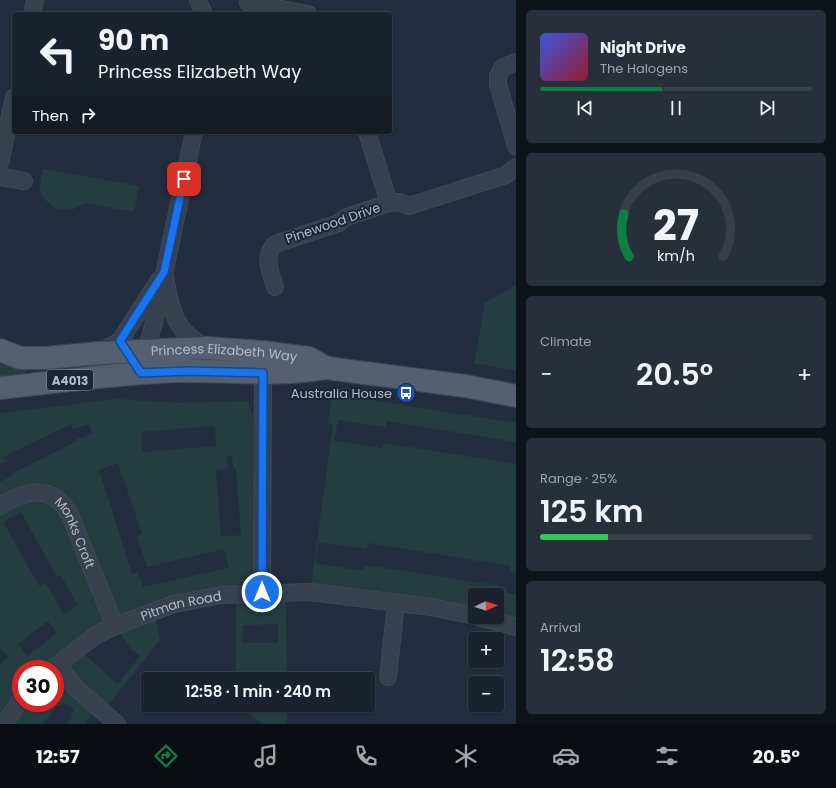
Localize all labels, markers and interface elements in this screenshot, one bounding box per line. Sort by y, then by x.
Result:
text: 90 m [98,21,169,60]
icon: left [32,28,84,80]
text: Night Drive [600,37,686,58]
text: Princess Elizabeth Way [98,59,301,84]
text: The Halogens [600,59,688,78]
icon: previous [574,97,596,119]
icon: pause [665,97,687,119]
icon: next [756,97,778,119]
icon: right [77,104,99,126]
text: Then [32,105,69,126]
pin [167,162,201,196]
icon: arrive [173,168,195,190]
text: 27 [653,196,699,255]
street label: Pinewood Drive [283,198,383,248]
text: km/h [657,246,695,266]
text: Climate [540,332,591,351]
street label: Princess Elizabeth Way [150,338,299,366]
text: 20.5° [636,353,713,396]
text: − [540,359,552,390]
text: + [797,359,812,390]
road number: A4013 [47,370,93,390]
bus stop icon: Australia House [395,382,417,404]
place label: Australia House [291,384,392,403]
text: Range · 25% [540,469,617,488]
text: 125 km [540,490,644,533]
street label: Monks Croft [51,492,100,571]
position arrow [241,571,283,613]
street label: Pitman Road [138,586,223,625]
north arrow [468,588,504,624]
map controls [468,588,504,712]
text: Arrival [540,618,581,637]
button: + [468,632,504,668]
text: 12:58 [540,639,615,682]
speed limit sign: 30 [12,660,64,712]
button: − [468,676,504,712]
text: 12:58 · 1 min · 240 m [185,681,331,702]
icon: directions [152,742,180,770]
icon: music [252,742,280,770]
icon: phone [352,742,380,770]
icon: climate [452,742,480,770]
icon: car [552,742,580,770]
icon: filters [653,742,681,770]
text: 12:57 [36,744,80,769]
text: 20.5° [753,744,800,769]

